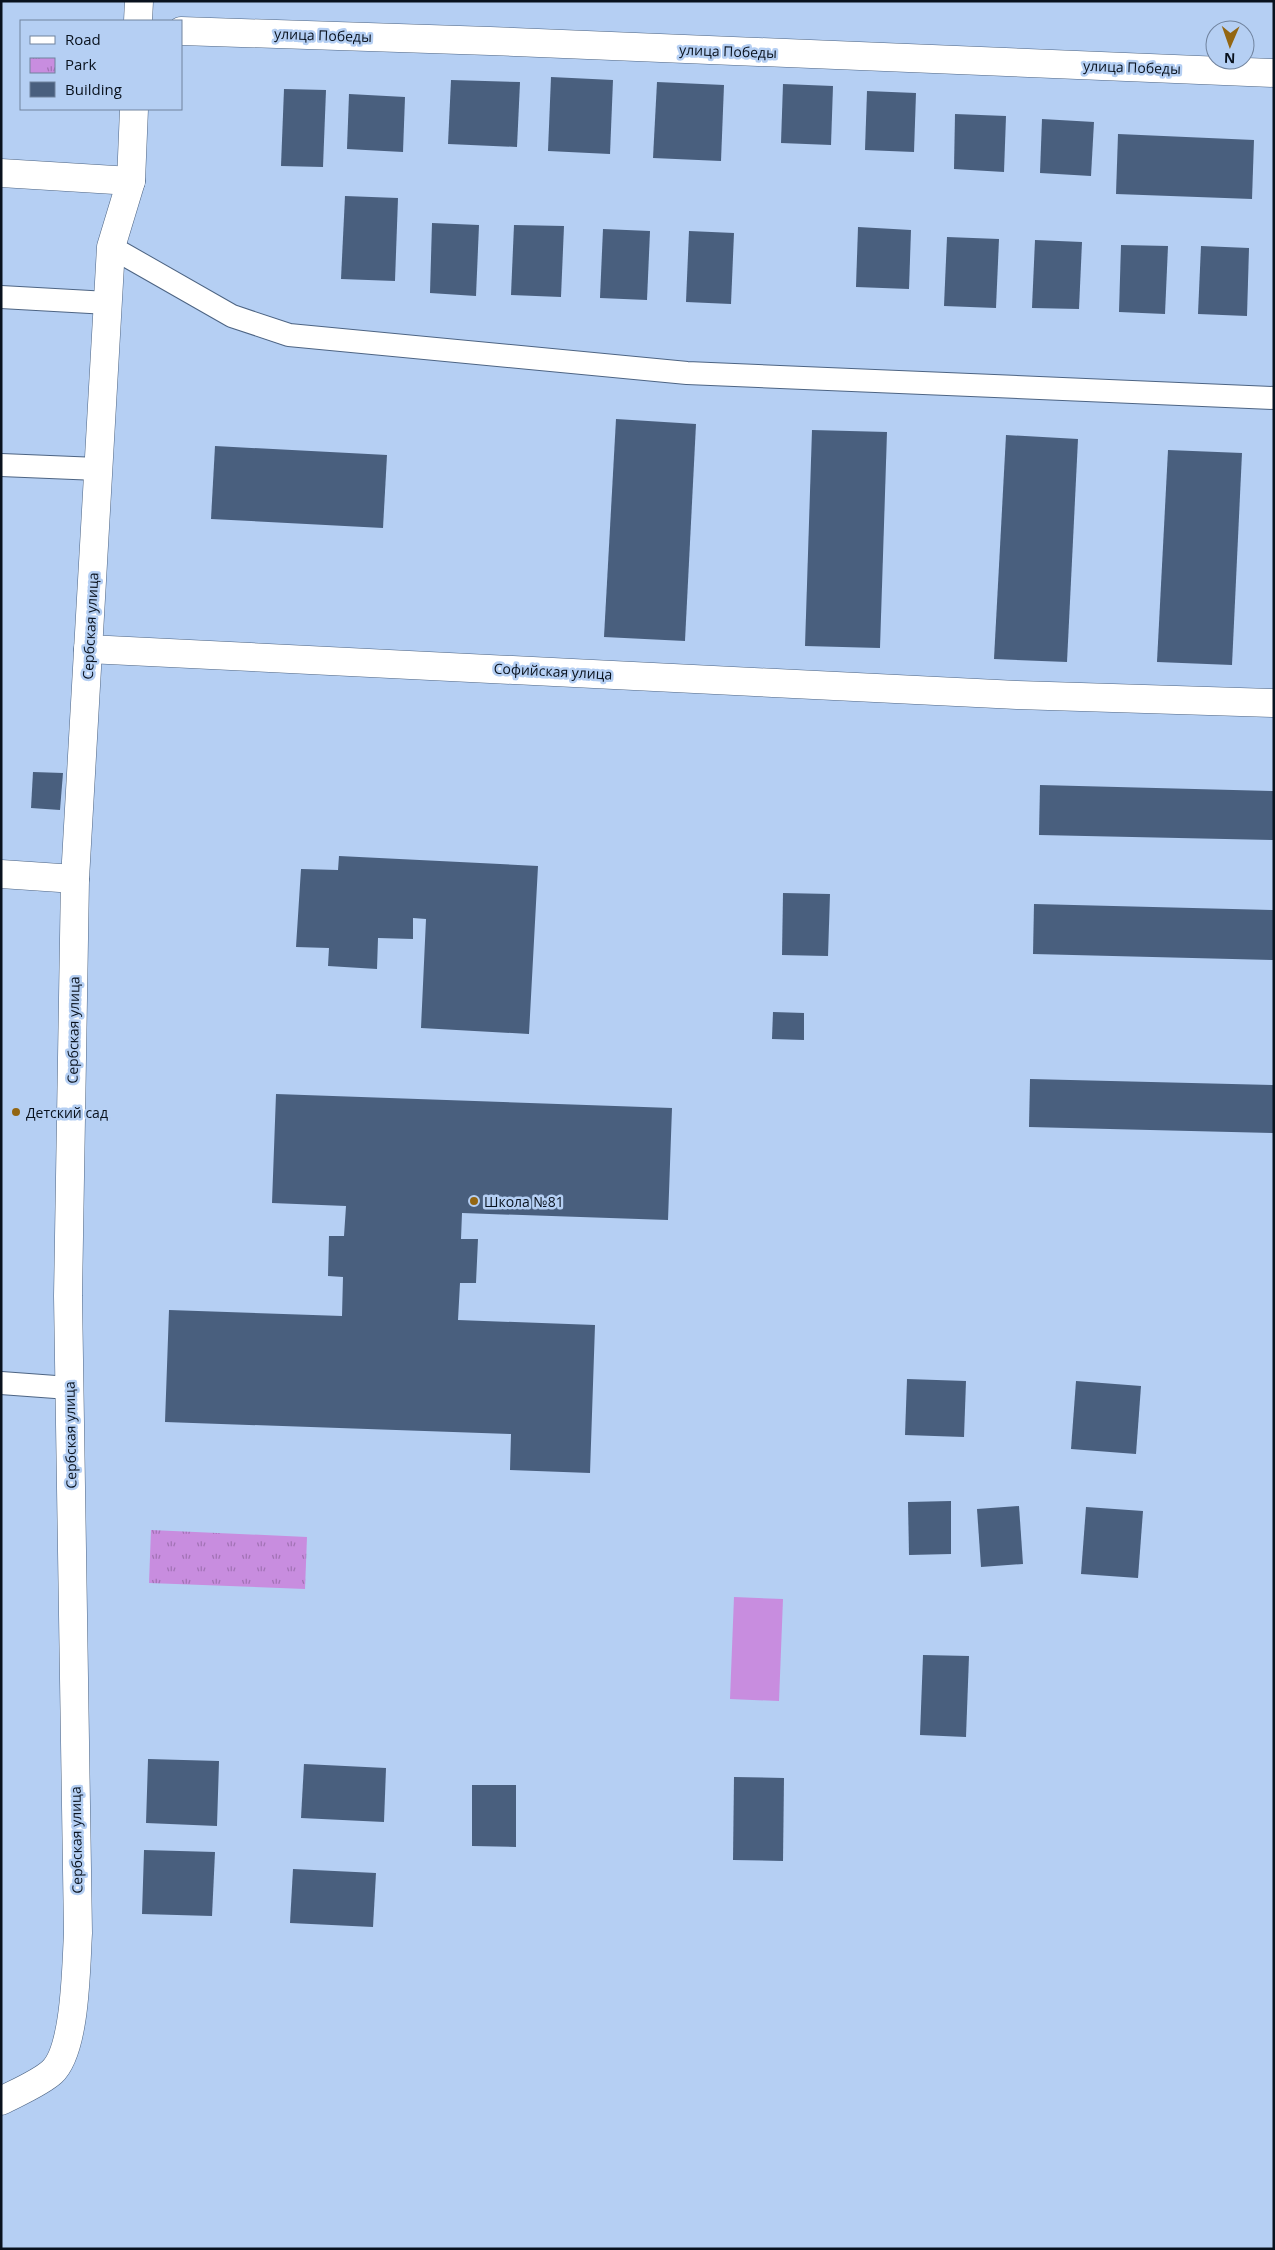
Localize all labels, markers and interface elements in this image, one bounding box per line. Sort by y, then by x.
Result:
legend [20,20,182,110]
north arrow [1205,20,1255,70]
street label: улица Победы [274,24,372,46]
text: Road [65,29,101,49]
street label: улица Победы [679,40,777,62]
text: N [1224,49,1236,68]
text: Park [65,54,96,74]
street label: улица Победы [1083,56,1181,78]
text: Building [65,79,122,99]
street label: Сербская улица [78,572,102,680]
street label: Софийская улица [493,658,613,684]
street label: Сербская улица [63,976,83,1084]
place label: Детский сад [26,1103,108,1122]
marker: Детский сад [10,1106,22,1118]
place label: Школа №81 [484,1192,564,1211]
marker: Школа №81 [468,1195,480,1207]
street label: Сербская улица [60,1381,80,1489]
street label: Сербская улица [66,1786,86,1894]

